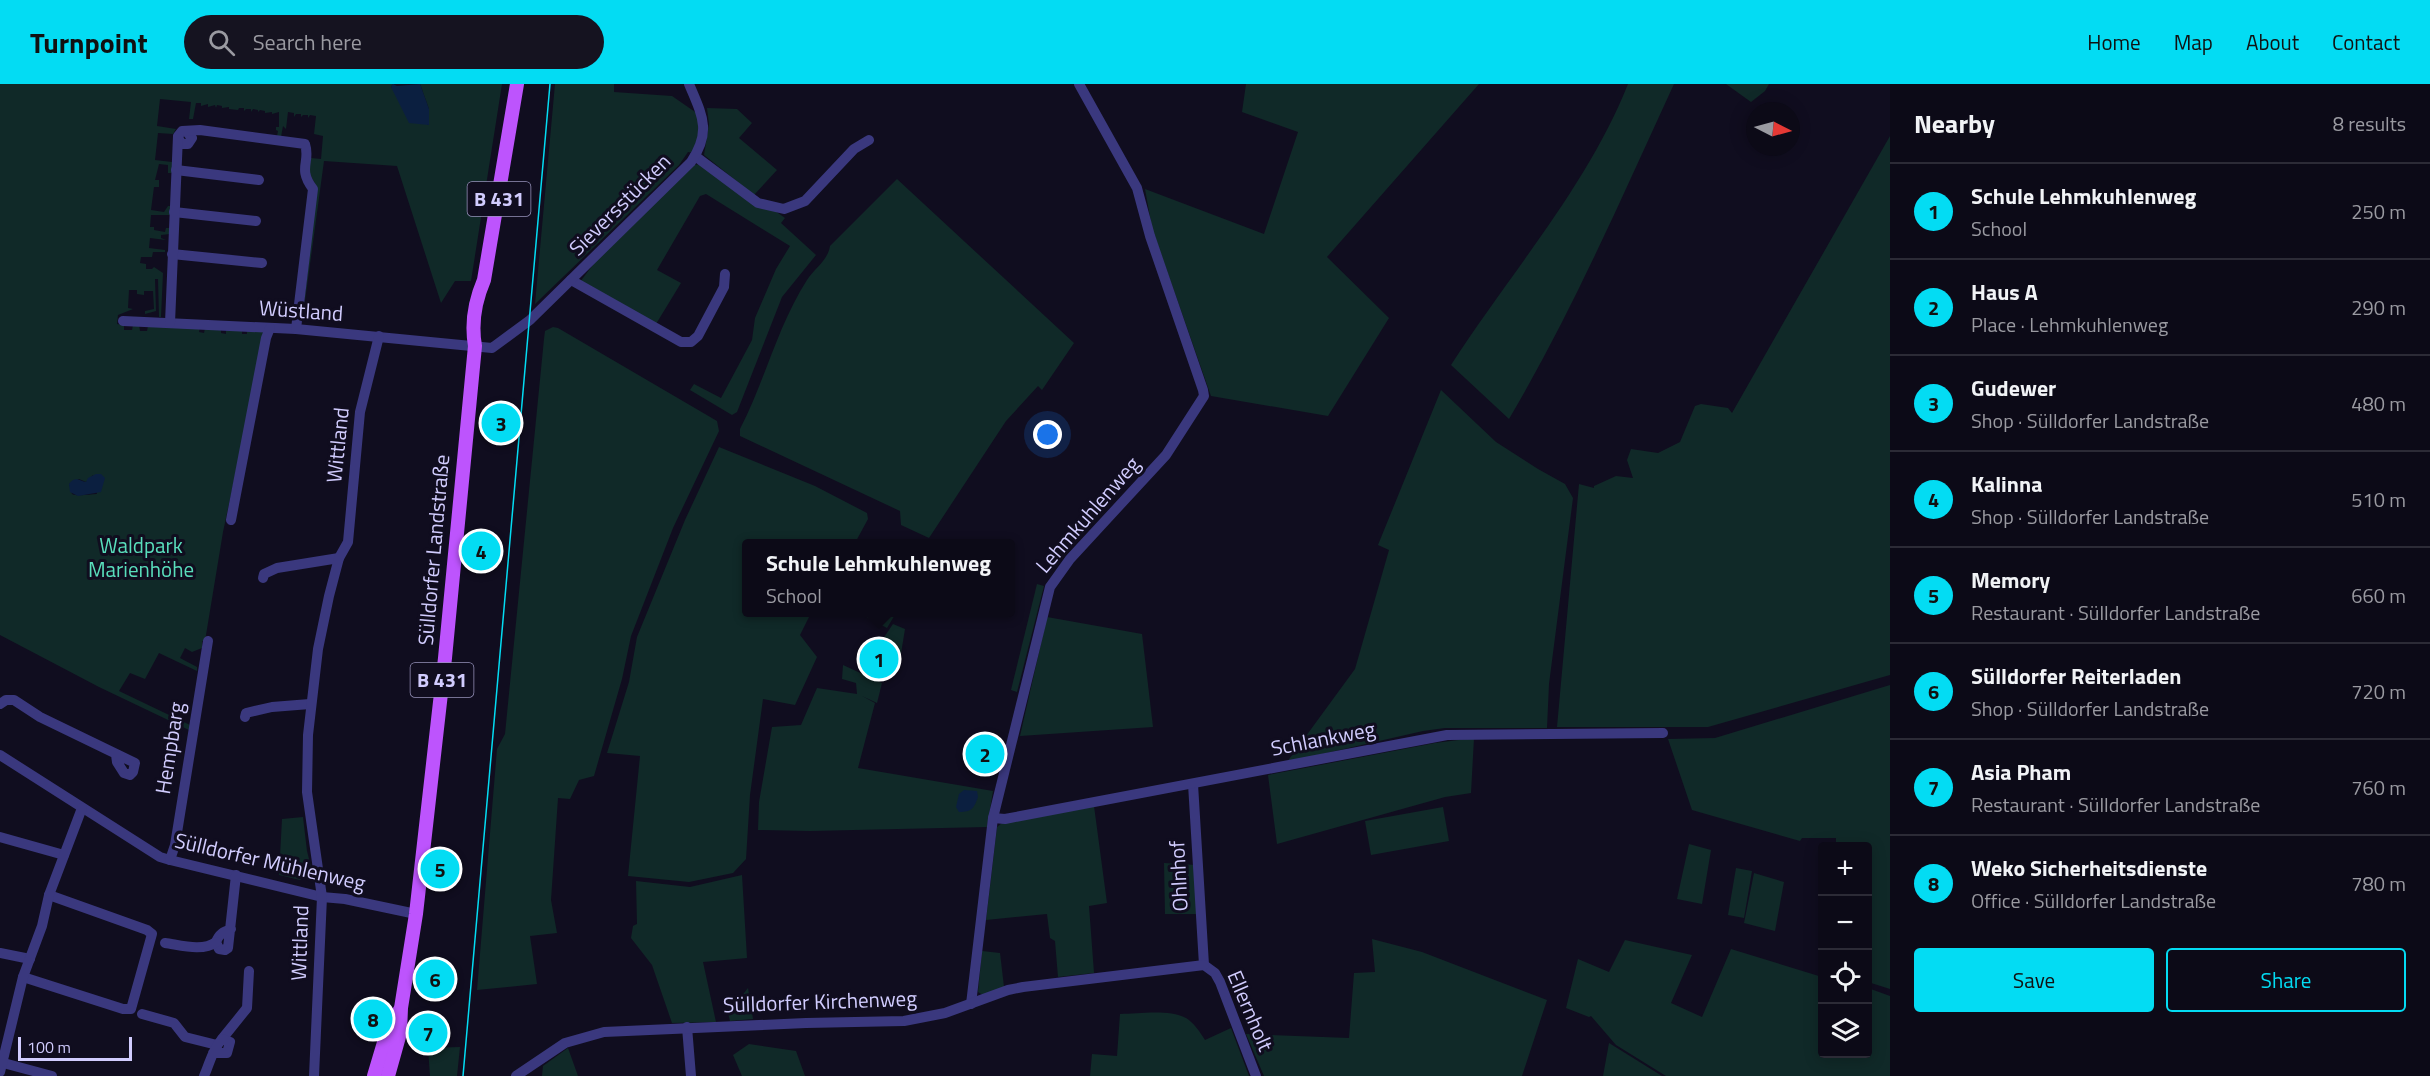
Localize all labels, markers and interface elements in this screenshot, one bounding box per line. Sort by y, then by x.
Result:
search box [184,15,604,69]
text: Turnpoint [30,21,148,64]
text: Search here [253,25,362,59]
icon: search [205,26,238,59]
text: Home [2087,26,2141,58]
text: Map [2174,26,2213,58]
text: About [2246,26,2299,58]
text: Contact [2332,26,2400,58]
north arrow [1746,102,1800,156]
text: Nearby [1914,104,1995,143]
text: 8 results [2333,108,2406,139]
street label: Sieversstücken [561,146,678,263]
text: Schule Lehmkuhlenweg [1971,179,2196,213]
road number: B 431 [468,182,530,216]
text: 1 [1928,196,1939,227]
text: 250 m [2351,196,2406,227]
text: School [1971,213,2027,244]
text: Haus A [1971,275,2038,309]
street label: Wüstland [258,291,344,329]
text: 2 [1928,292,1939,323]
text: 290 m [2351,292,2406,323]
text: Place · Lehmkuhlenweg [1971,309,2168,340]
text: Gudewer [1971,371,2056,405]
text: 3 [1928,388,1939,419]
text: 480 m [2351,388,2406,419]
pin: 3 [482,400,520,446]
text: Shop · Sülldorfer Landstraße [1971,405,2209,436]
street label: Wittland [317,406,357,484]
your location [1033,420,1062,449]
street label: Lehmkuhlenweg [1027,449,1147,580]
street label: Sülldorfer Landstraße [409,453,457,647]
text: Kalinna [1971,467,2042,501]
text: 4 [1928,484,1939,515]
text: 510 m [2351,484,2406,515]
text: Shop · Sülldorfer Landstraße [1971,501,2209,532]
pin: 4 [462,528,500,574]
park label: Waldpark Marienhöhe [88,529,194,585]
popup [742,539,1015,617]
text: Schule Lehmkuhlenweg [766,546,991,580]
text: Memory [1971,563,2050,597]
text: School [766,580,822,611]
text: 5 [1928,580,1939,611]
text: 660 m [2351,580,2406,611]
text: Restaurant · Sülldorfer Landstraße [1971,597,2260,628]
pin: 1 [860,636,898,682]
text: Sülldorfer Reiterladen [1971,659,2181,693]
road number: B 431 [410,663,474,697]
text: 6 [1928,676,1939,707]
text: 720 m [2351,676,2406,707]
text: Shop · Sülldorfer Landstraße [1971,693,2209,724]
street label: Hempbarg [146,699,192,796]
street label: Schlankweg [1268,712,1378,764]
pin: 2 [966,732,1004,776]
text: Asia Pham [1971,755,2071,789]
text: 7 [1928,772,1939,803]
text: 760 m [2351,772,2406,803]
text: Restaurant · Sülldorfer Landstraße [1971,789,2260,820]
street label: Sülldorfer Mühlenweg [172,824,369,899]
street label: Ohlnhof [1160,840,1196,912]
map controls [1818,842,1872,1058]
button: + [1818,842,1872,896]
pin: 5 [420,846,460,892]
text: Weko Sicherheitsdienste [1971,851,2207,885]
text: 8 [1928,868,1939,899]
text: 780 m [2351,868,2406,899]
text: Office · Sülldorfer Landstraße [1971,885,2216,916]
button: − [1818,896,1872,950]
street label: Wittland [282,905,316,981]
button: Save [1914,948,2154,1012]
button: Share [2166,948,2406,1012]
button: locate [1818,950,1872,1004]
pin: 6 [416,956,454,1002]
street label: Ellernholt [1220,965,1283,1057]
street label: Sülldorfer Kirchenweg [722,982,918,1020]
pin: 8 [354,996,392,1042]
button: layers [1818,1004,1872,1058]
pin: 7 [408,1010,448,1056]
scale bar [18,1034,132,1062]
text: 100 m [27,1035,71,1059]

